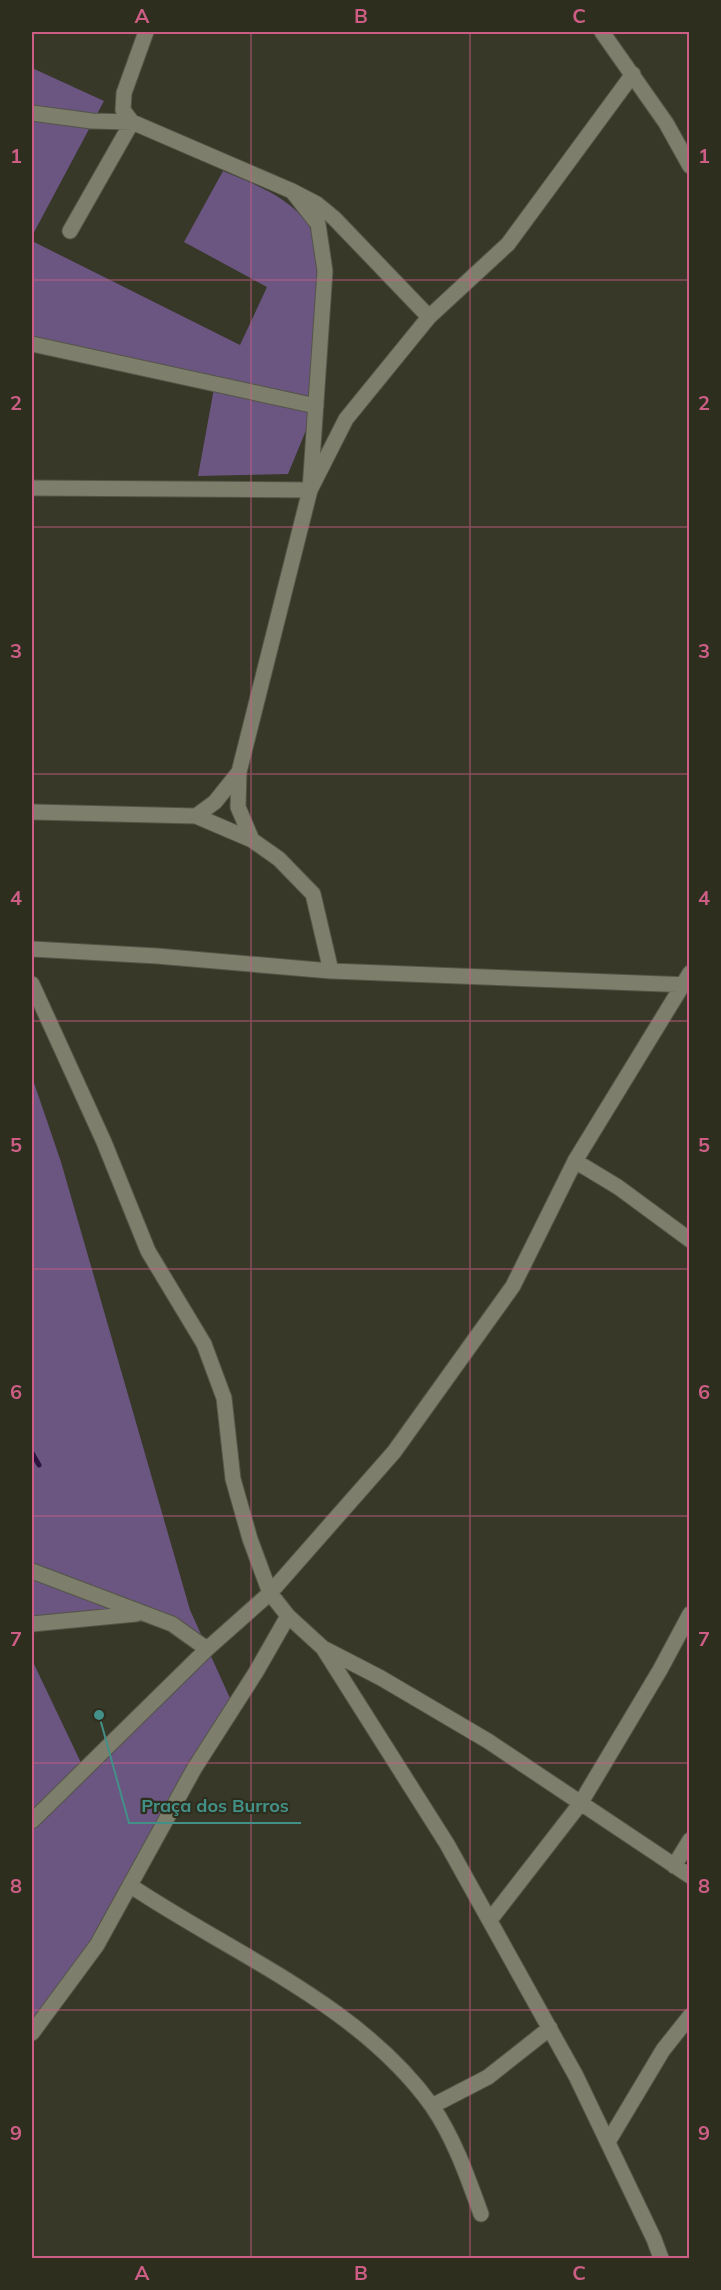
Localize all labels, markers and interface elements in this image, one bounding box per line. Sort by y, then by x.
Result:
text: A [135,3,150,28]
text: B [354,3,368,28]
text: C [572,3,586,28]
text: 1 [10,143,22,168]
text: 1 [698,143,710,168]
text: 2 [10,390,22,415]
text: 2 [698,390,710,415]
text: 3 [10,638,22,663]
text: 3 [698,638,710,663]
text: 4 [10,885,22,910]
text: 4 [698,885,710,910]
text: 5 [10,1132,22,1157]
text: 5 [698,1132,710,1157]
text: 6 [10,1379,22,1404]
text: 6 [698,1379,710,1404]
text: 7 [10,1626,22,1651]
text: 7 [698,1626,710,1651]
callout: Praça dos Burros [129,1787,301,1823]
text: Praça dos Burros [141,1794,289,1817]
text: 8 [10,1873,22,1898]
text: 8 [698,1873,710,1898]
text: 9 [10,2120,22,2145]
text: 9 [698,2120,710,2145]
text: A [135,2260,150,2285]
text: B [354,2260,368,2285]
text: C [572,2260,586,2285]

